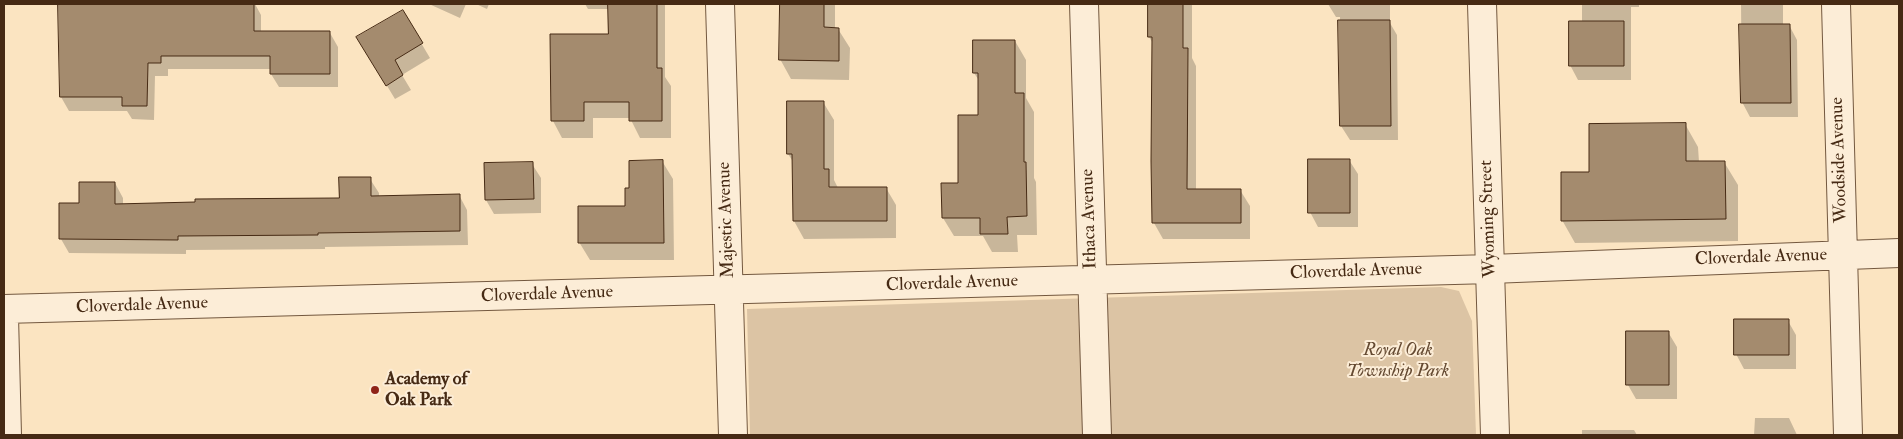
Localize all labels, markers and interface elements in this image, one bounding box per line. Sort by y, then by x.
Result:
street label: Woodside Avenue [1827,97,1853,223]
street label: Wyoming Street [1476,160,1502,278]
street label: Majestic Avenue [714,162,740,278]
street label: Ithaca Avenue [1077,169,1103,269]
street label: Cloverdale Avenue [1695,245,1827,271]
street label: Cloverdale Avenue [1290,259,1422,285]
street label: Cloverdale Avenue [886,271,1018,297]
street label: Cloverdale Avenue [481,282,613,308]
street label: Cloverdale Avenue [76,293,208,319]
park label: Royal Oak Township Park [1347,340,1449,382]
place label: Academy of Oak Park [385,369,467,412]
marker: Academy of Oak Park [369,384,381,396]

